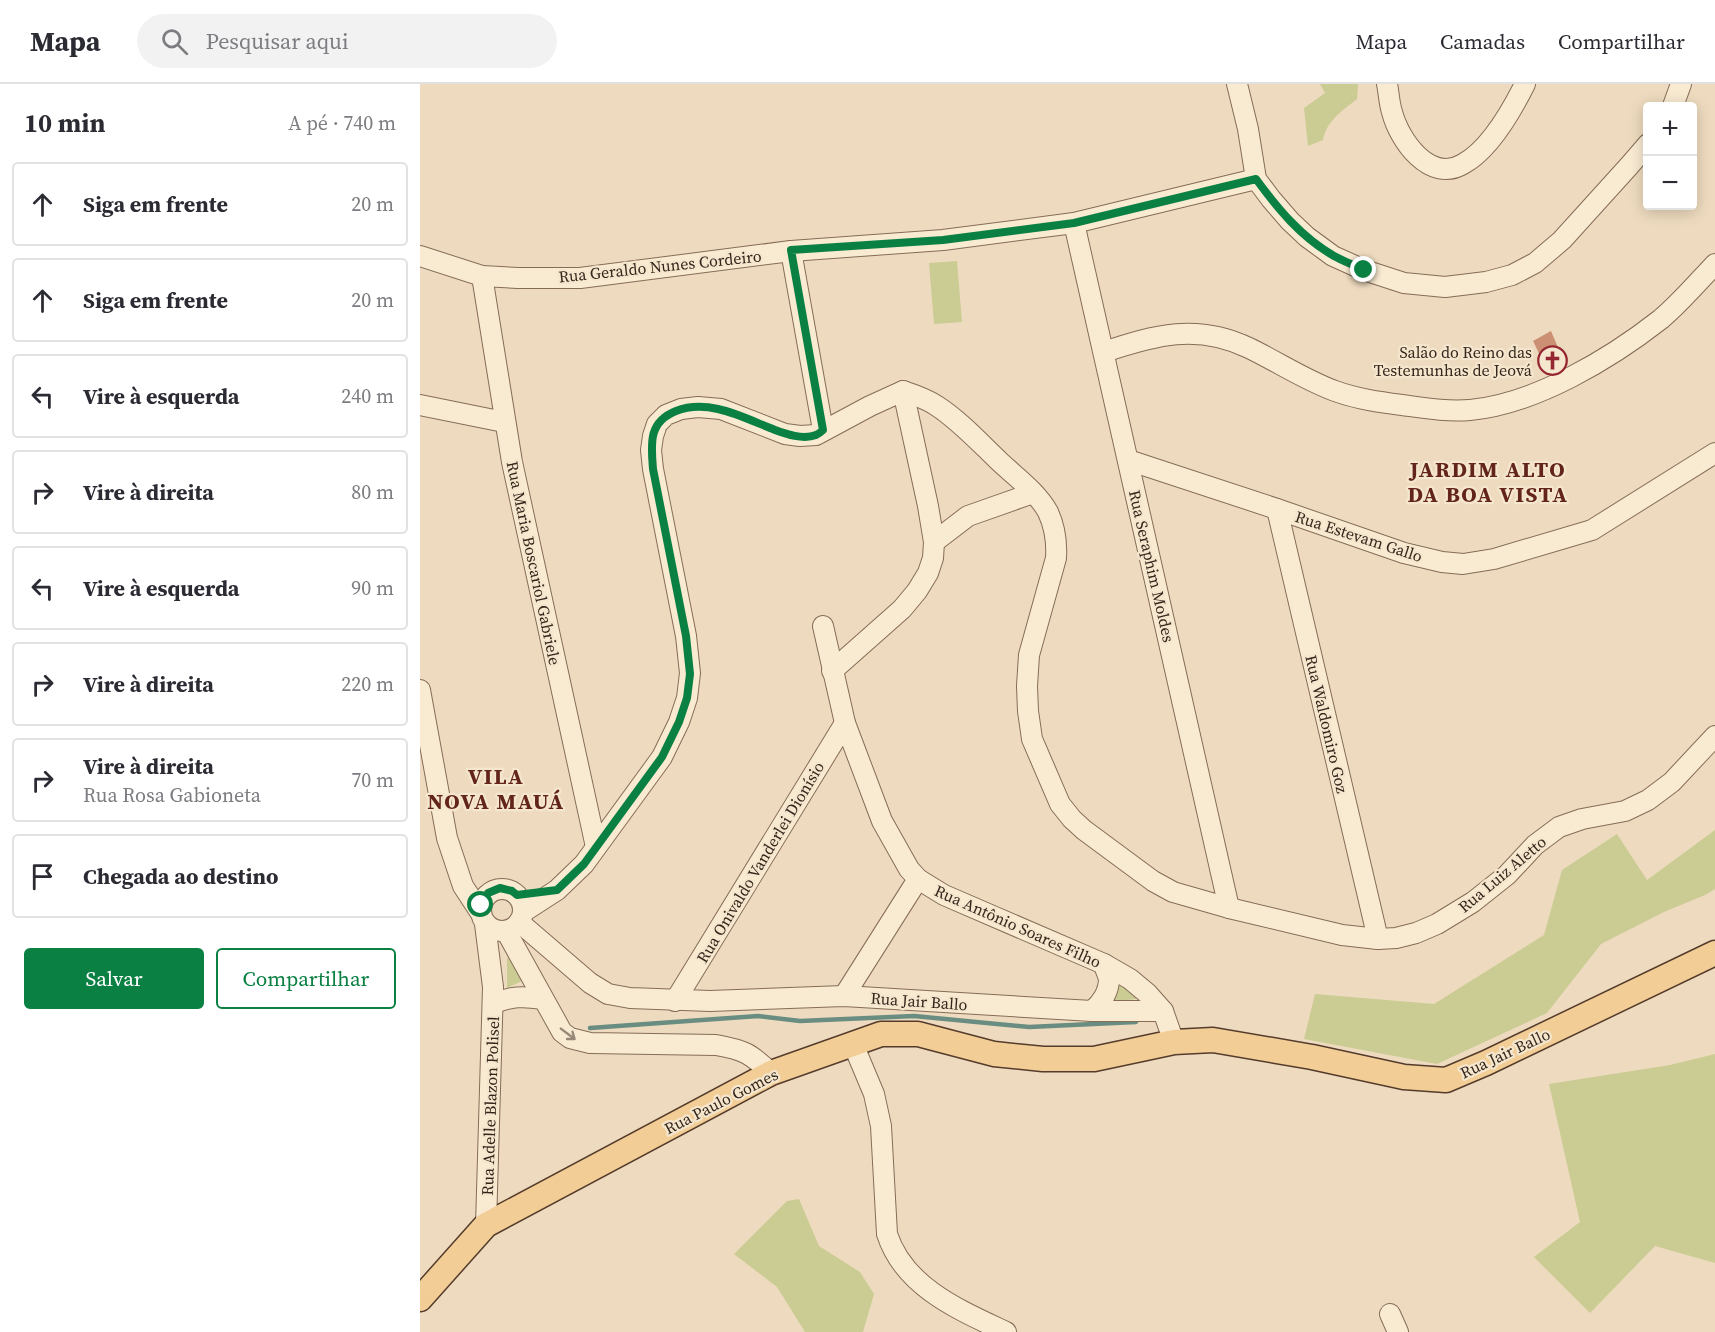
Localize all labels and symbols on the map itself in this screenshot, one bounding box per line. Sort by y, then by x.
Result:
street label: Rua Geraldo Nunes Cordeiro [558,244,763,288]
route end [1350,256,1376,282]
place label: Salão do Reino das Testemunhas de Jeová [1374,341,1533,381]
church icon: Salão do Reino das Testemunhas de Jeová [1537,345,1569,377]
district label: JARDIM ALTO DA BOA VISTA [1407,454,1569,509]
street label: Rua Maria Boscariol Gabriele [502,459,566,667]
street label: Rua Seraphim Moldes [1124,488,1180,644]
street label: Rua Estevam Gallo [1293,505,1426,567]
street label: Rua Waldomiro Goz [1300,653,1354,795]
street label: Rua Onivaldo Vanderlei Dionísio [691,757,829,967]
district label: VILA NOVA MAUÁ [427,761,565,816]
street label: Rua Luiz Aletto [1453,831,1551,917]
street label: Rua Antônio Soares Filho [931,879,1105,973]
route start [467,891,493,917]
street label: Rua Jair Ballo [870,987,968,1015]
street label: Rua Adelle Blazon Polisel [476,1016,504,1196]
street label: Rua Jair Ballo [1456,1022,1554,1083]
one-way arrow [560,1027,576,1040]
street label: Rua Paulo Gomes [660,1063,782,1139]

